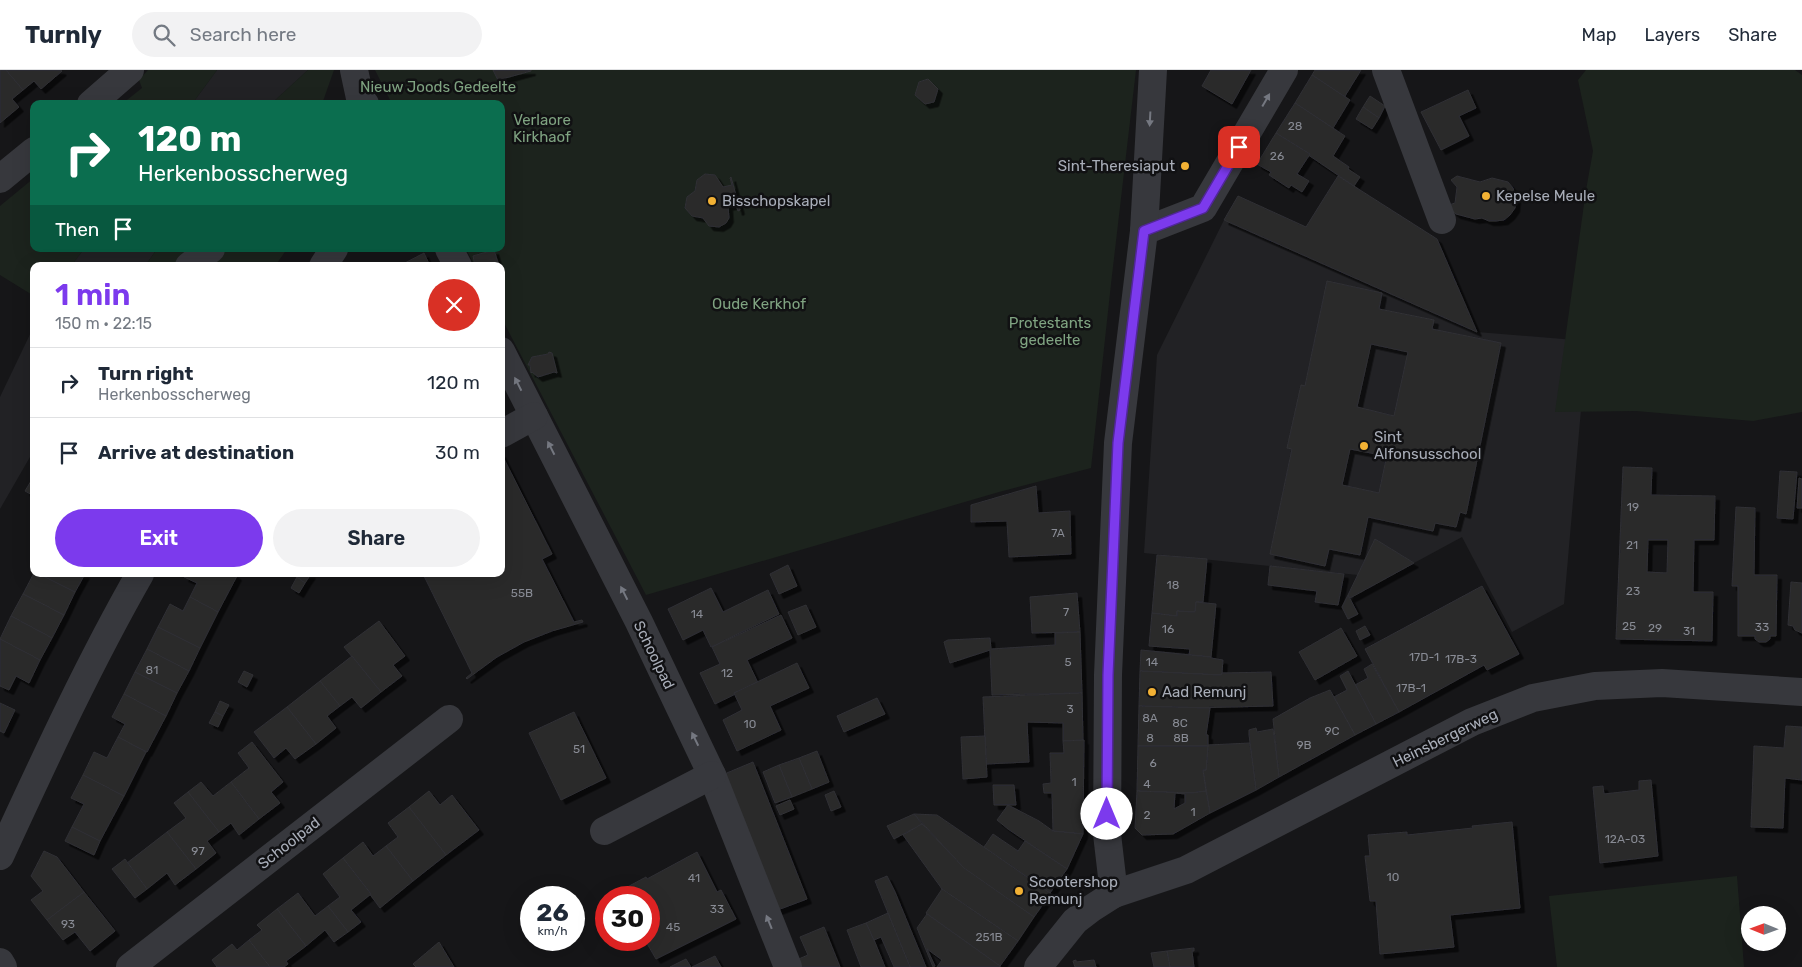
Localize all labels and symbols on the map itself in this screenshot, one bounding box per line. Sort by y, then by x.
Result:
park label: Nieuw Joods Gedeelte [360,78,516,96]
one-way arrow [1262,93,1271,106]
park label: Verlaore Kirkhaof [513,111,571,146]
one-way arrow [1146,111,1154,127]
house number: 28 [1288,119,1302,133]
pin [1218,126,1260,168]
house number: 26 [1270,149,1284,163]
place label: Sint-Theresiaput [1058,157,1175,175]
marker: Sint-Theresiaput [1179,160,1191,172]
place label: Kepelse Meule [1496,187,1595,205]
marker: Kepelse Meule [1480,190,1492,202]
place label: Bisschopskapel [722,192,830,210]
marker: Bisschopskapel [706,195,718,207]
park label: Oude Kerkhof [712,295,806,313]
park label: Protestants gedeelte [1009,314,1091,349]
one-way arrow [514,376,522,391]
place label: Sint Alfonsusschool [1374,428,1481,463]
marker: Sint Alfonsusschool [1358,440,1370,452]
one-way arrow [546,441,554,455]
house number: 19 [1627,500,1639,514]
house number: 7A [1051,526,1065,540]
house number: 21 [1626,538,1638,552]
house number: 18 [1167,578,1179,592]
house number: 23 [1626,584,1640,598]
house number: 55B [511,586,533,600]
one-way arrow [620,586,628,600]
house number: 7 [1063,605,1069,619]
house number: 14 [691,607,704,621]
street label: Schoolpad [630,618,678,692]
house number: 25 [1622,619,1636,633]
house number: 33 [1755,620,1769,634]
house number: 29 [1648,621,1662,635]
house number: 16 [1162,622,1174,636]
house number: 31 [1683,624,1695,638]
house number: 17D-1 [1409,650,1439,664]
house number: 17B-3 [1445,652,1477,666]
house number: 5 [1064,655,1072,669]
house number: 14 [1146,655,1159,669]
house number: 81 [146,663,158,677]
house number: 12 [721,666,733,680]
house number: 17B-1 [1396,681,1426,695]
place label: Aad Remunj [1162,683,1246,701]
marker: Aad Remunj [1146,686,1158,698]
house number: 3 [1066,702,1074,716]
street label: Heinsbergerweg [1390,705,1500,771]
house number: 8A [1142,711,1158,725]
house number: 8C [1172,716,1188,730]
house number: 10 [744,717,756,731]
house number: 9C [1324,724,1340,738]
house number: 8 [1146,731,1154,745]
house number: 8B [1173,731,1189,745]
one-way arrow [691,732,699,746]
house number: 9B [1296,738,1312,752]
house number: 51 [573,742,585,756]
house number: 6 [1149,756,1157,770]
house number: 1 [1071,775,1077,789]
house number: 4 [1143,777,1151,791]
position arrow [1080,787,1132,839]
house number: 1 [1190,805,1196,819]
house number: 2 [1143,808,1151,822]
street label: Schoolpad [254,813,324,873]
house number: 12A-03 [1605,832,1645,846]
house number: 97 [191,844,205,858]
house number: 10 [1387,870,1399,884]
house number: 41 [688,871,700,885]
place label: Scootershop Remunj [1029,873,1118,908]
marker: Scootershop Remunj [1013,885,1025,897]
speed limit sign: 30 [595,886,660,951]
house number: 33 [710,902,724,916]
north arrow [1741,906,1786,951]
one-way arrow [765,915,773,929]
house number: 93 [61,917,75,931]
house number: 45 [666,920,680,934]
house number: 251B [975,930,1003,944]

